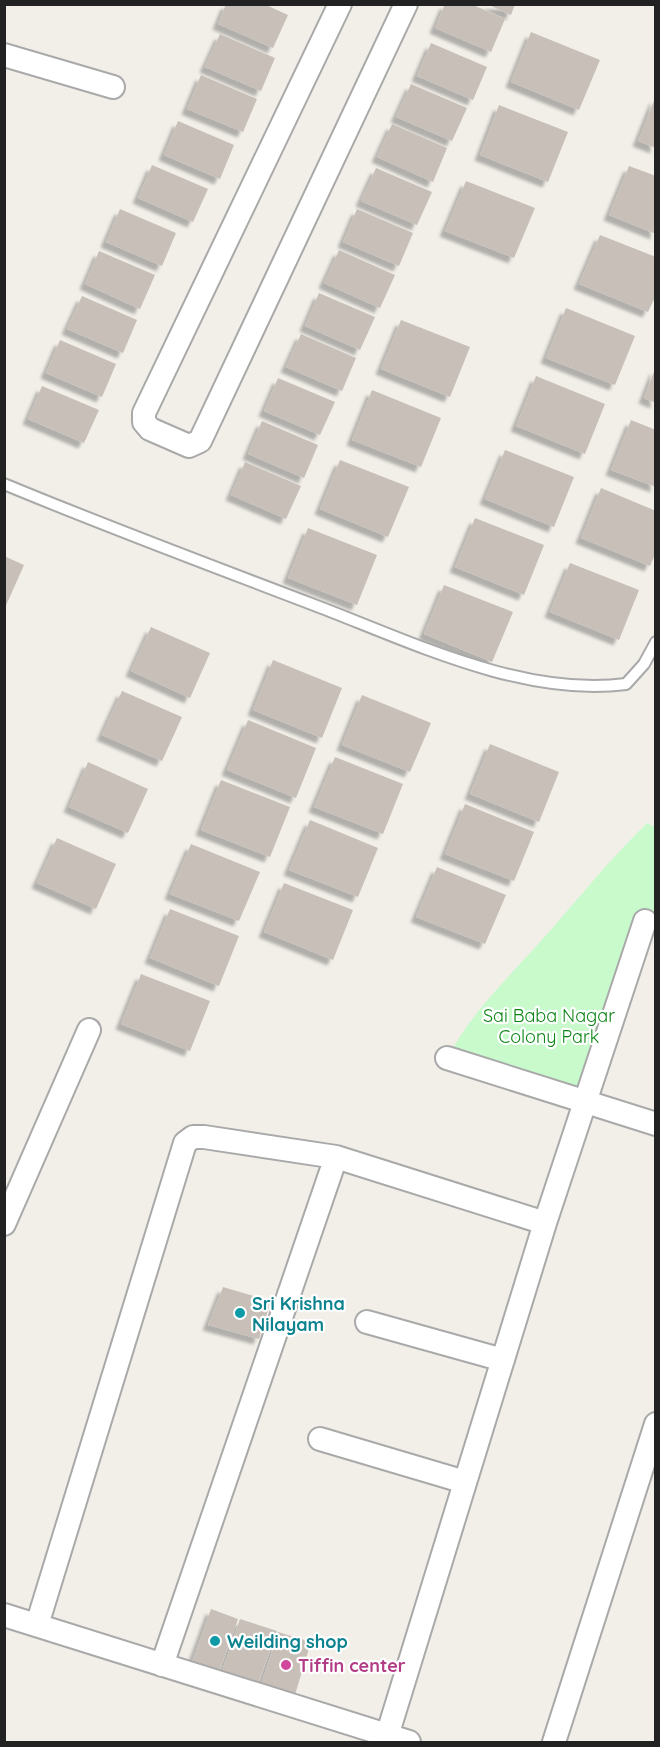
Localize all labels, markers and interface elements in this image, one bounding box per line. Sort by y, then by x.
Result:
park label: Sai Baba Nagar Colony Park [483,1004,615,1048]
place label: Sri Krishna Nilayam [252,1292,345,1336]
marker: Sri Krishna Nilayam [233,1306,247,1320]
place label: Weilding shop [227,1630,348,1653]
marker: Weilding shop [208,1634,222,1648]
place label: Tiffin center [298,1654,406,1677]
marker: Tiffin center [279,1658,293,1672]

